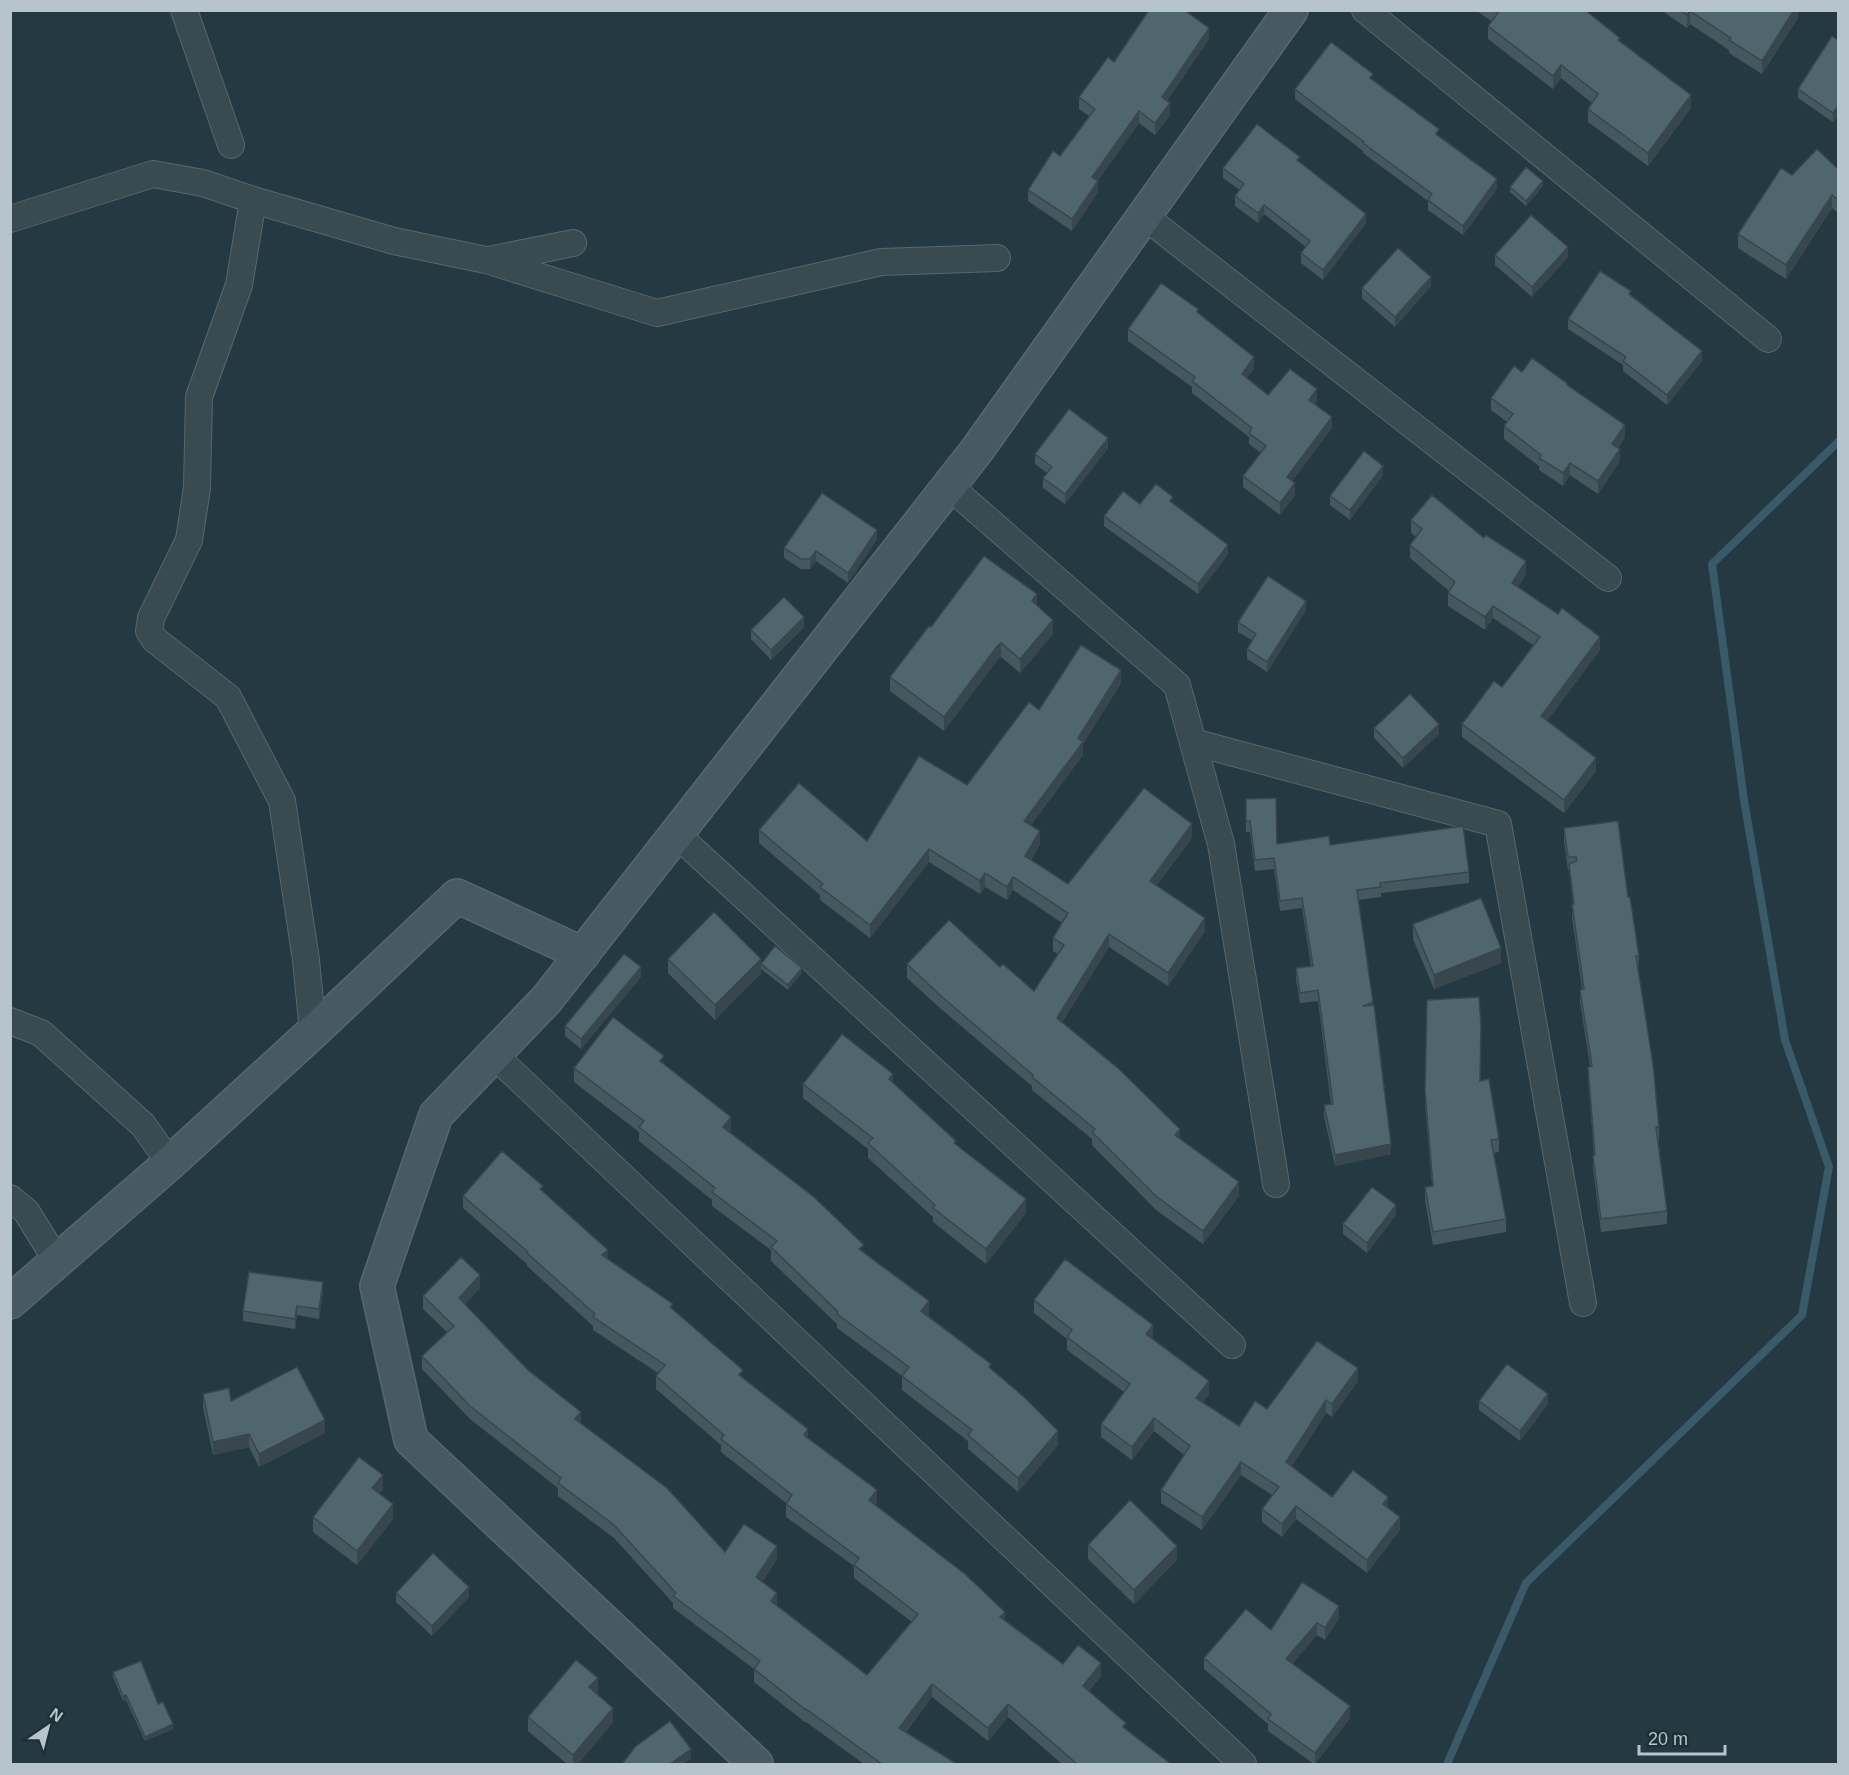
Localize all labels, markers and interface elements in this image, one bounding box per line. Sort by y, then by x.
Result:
north arrow [18,1697,78,1757]
text: N [47,1705,66,1725]
scale bar [1639,1718,1724,1756]
text: 20 m [1648,1729,1688,1749]

